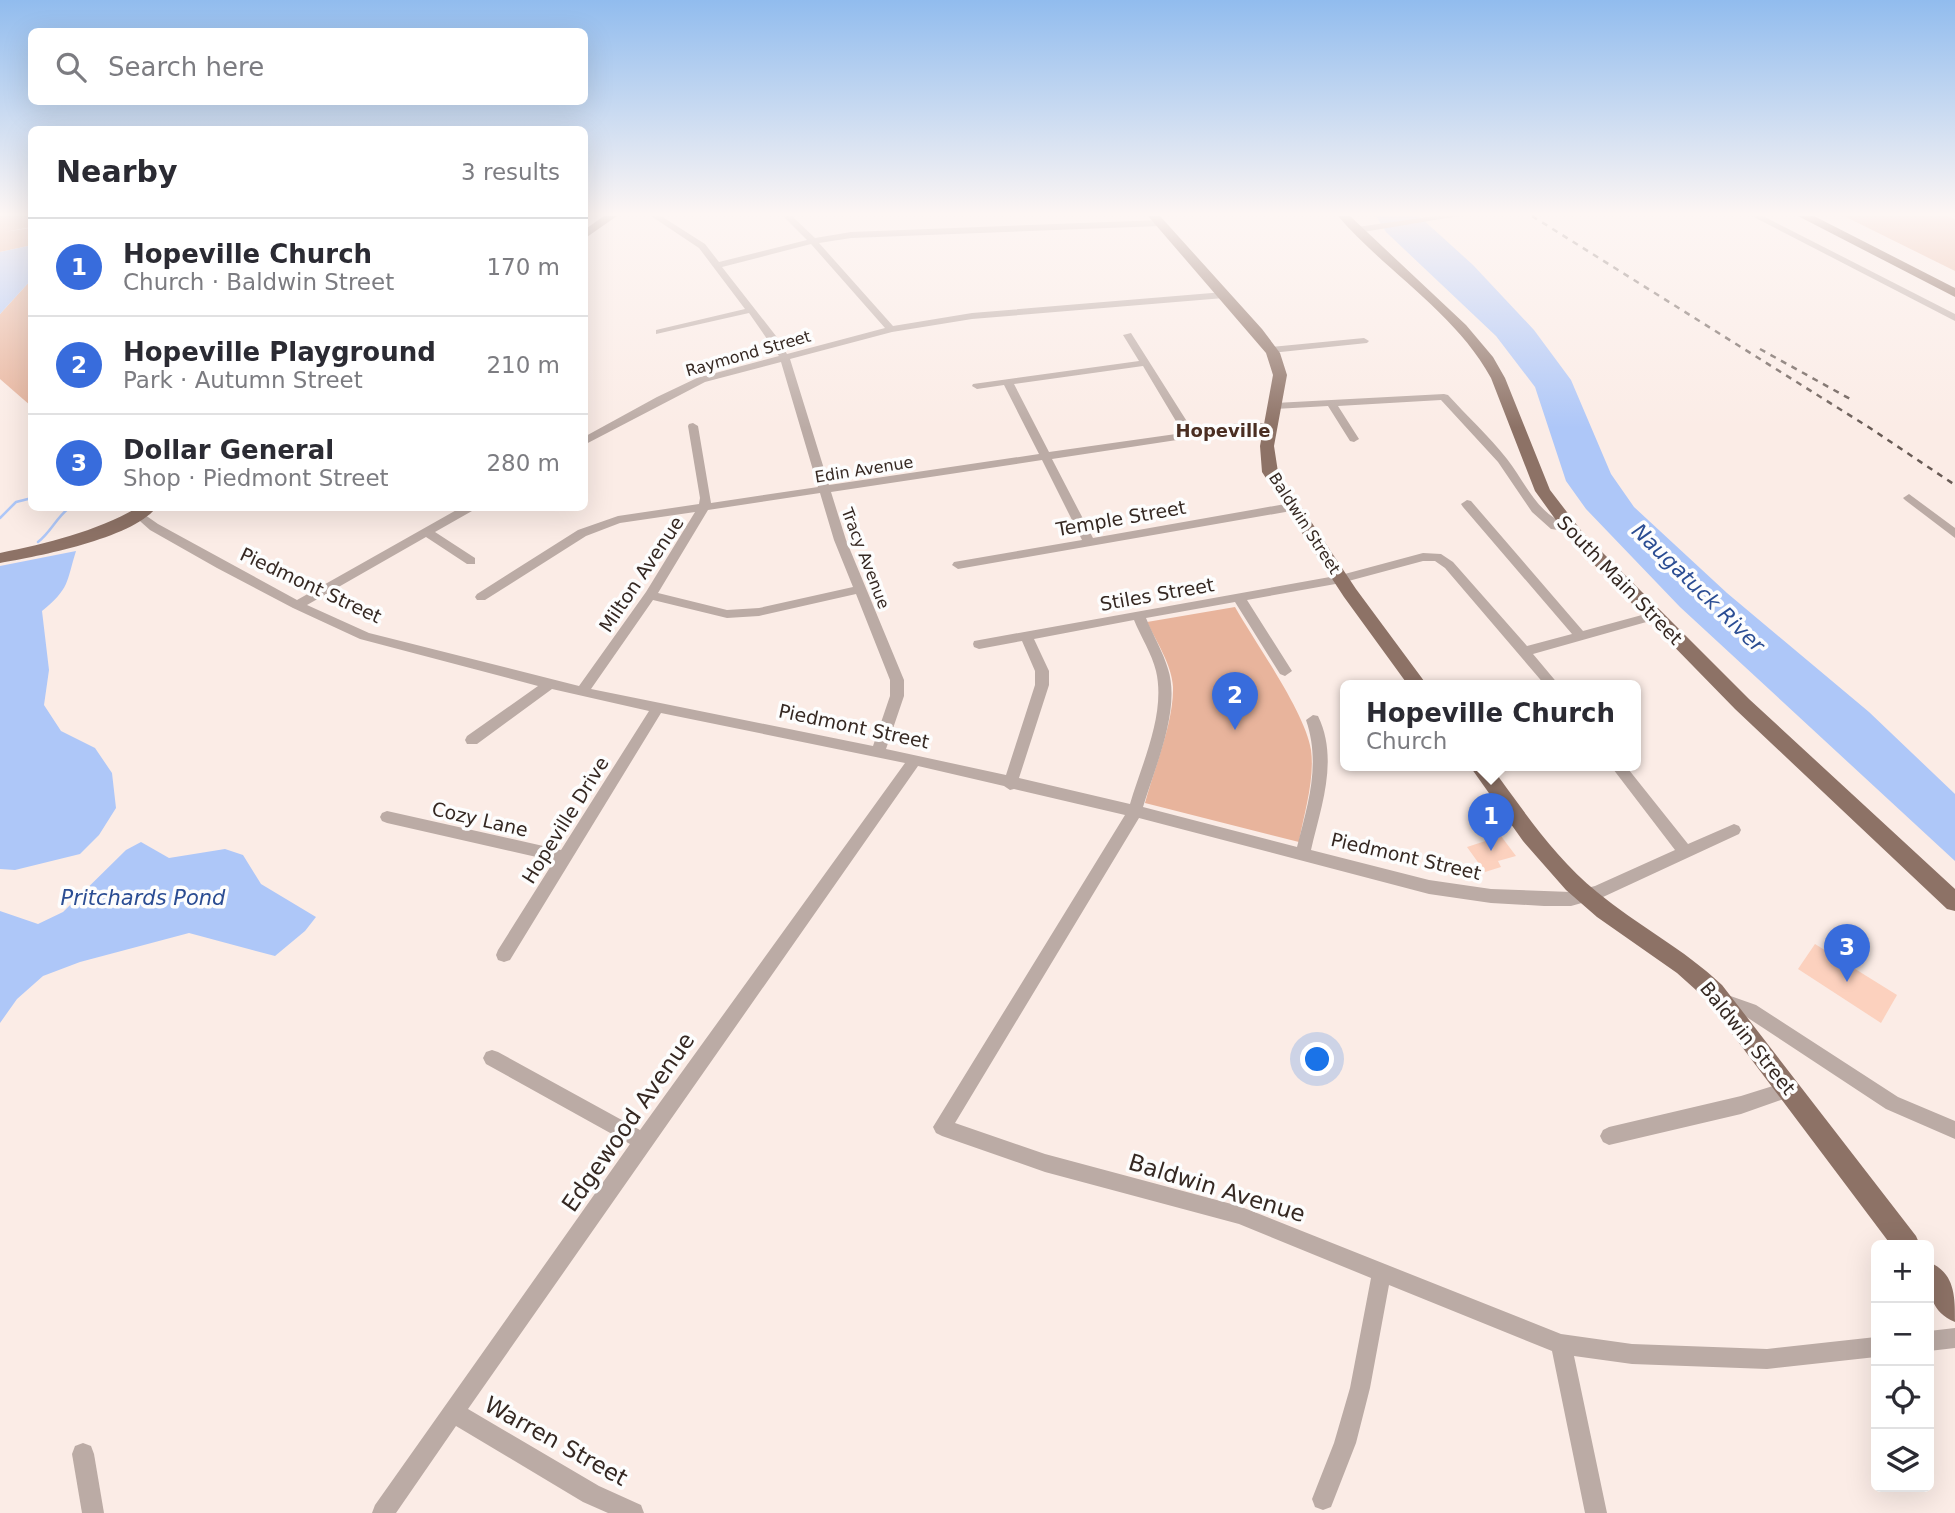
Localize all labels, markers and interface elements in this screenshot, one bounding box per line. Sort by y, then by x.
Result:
search box [28,28,588,105]
icon: search [52,48,90,86]
text: Search here [108,52,264,82]
text: Nearby [56,154,178,189]
text: 3 results [461,159,560,185]
text: Hopeville Church [123,239,372,269]
text: 1 [71,254,87,280]
text: 170 m [486,254,560,280]
text: Church · Baldwin Street [123,269,394,295]
street label: Raymond Street [683,327,813,380]
text: Hopeville Playground [123,337,436,367]
text: 2 [71,352,87,378]
text: 210 m [486,352,560,378]
text: Park · Autumn Street [123,367,363,393]
district label: Hopeville [1176,420,1270,441]
text: Dollar General [123,435,334,465]
text: 3 [71,450,87,476]
text: 280 m [486,450,560,476]
street label: Edin Avenue [814,452,915,487]
text: Shop · Piedmont Street [123,465,389,491]
street label: Baldwin Street [1265,469,1344,577]
street label: Temple Street [1053,496,1188,540]
street label: Tracy Avenue [837,504,894,611]
street label: South Main Street [1553,511,1687,649]
street label: Milton Avenue [594,512,688,636]
water label: Naugatuck River [1627,519,1770,658]
street label: Piedmont Street [237,543,385,627]
street label: Stiles Street [1098,573,1216,615]
pin: 2 [1212,672,1258,730]
popup [1340,680,1641,771]
text: Hopeville Church [1366,698,1615,728]
street label: Piedmont Street [777,699,931,753]
text: Church [1366,728,1447,754]
street label: Hopeville Drive [517,753,613,887]
pin: 1 [1468,793,1514,851]
street label: Cozy Lane [430,797,530,841]
street label: Piedmont Street [1329,828,1483,884]
water label: Pritchards Pond [61,886,226,910]
pin: 3 [1824,924,1870,982]
street label: Baldwin Street [1696,977,1800,1099]
street label: Edgewood Avenue [556,1028,700,1216]
your location [1300,1042,1334,1076]
street label: Baldwin Avenue [1126,1149,1308,1227]
map controls [1871,1240,1934,1492]
button: + [1871,1240,1934,1303]
button: − [1871,1303,1934,1366]
button: locate [1871,1366,1934,1429]
street label: Warren Street [480,1391,632,1491]
button: layers [1871,1429,1934,1492]

